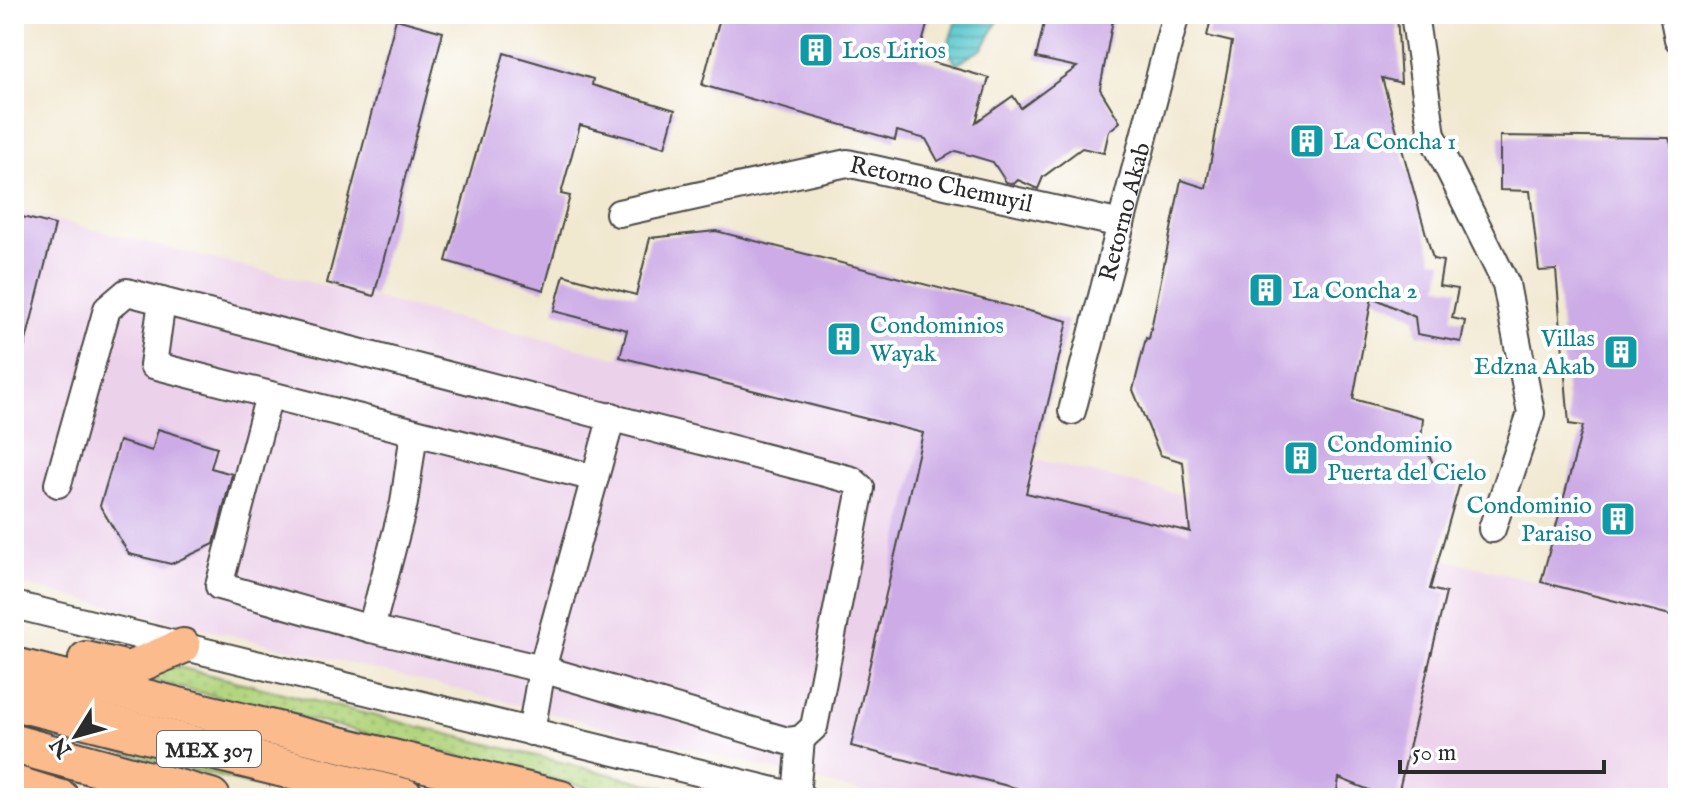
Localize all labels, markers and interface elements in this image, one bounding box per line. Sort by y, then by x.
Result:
building icon: Los Lirios [797,31,835,69]
place label: Los Lirios [842,36,946,67]
building icon: La Concha 1 [1288,122,1326,160]
place label: La Concha 1 [1333,127,1456,158]
street label: Retorno Akab [1093,139,1159,285]
street label: Retorno Chemuyil [847,150,1036,221]
building icon: La Concha 2 [1247,271,1285,309]
place label: La Concha 2 [1292,276,1417,307]
place label: Condominios Wayak [870,311,1004,370]
building icon: Condominios Wayak [825,320,863,358]
place label: Villas Edzna Akab [1474,324,1595,383]
building icon: Villas Edzna Akab [1602,333,1640,371]
place label: Condominio Puerta del Cielo [1327,430,1486,489]
building icon: Condominio Puerta del Cielo [1282,439,1320,477]
place label: Condominio Paraiso [1466,491,1592,550]
building icon: Condominio Paraiso [1599,500,1637,538]
north arrow [36,696,116,776]
scale bar [1400,724,1604,774]
text: N [45,731,79,764]
road number: MEX 307 [157,731,261,767]
text: 50 m [1412,738,1456,769]

